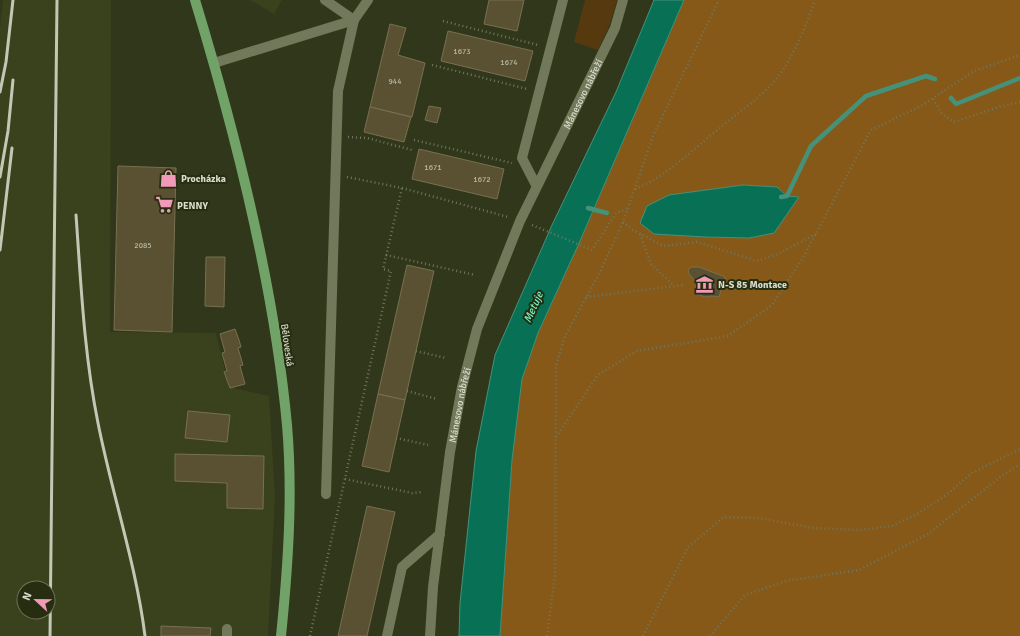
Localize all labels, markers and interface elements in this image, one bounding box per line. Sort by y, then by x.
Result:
house number: 1673 [453,46,471,56]
house number: 1674 [500,57,518,67]
street label: Mánesovo nábřeží [561,57,606,131]
house number: 944 [389,76,402,86]
house number: 1671 [424,162,442,172]
shop icon: Procházka [158,168,178,188]
place label: Procházka [181,173,226,185]
house number: 1672 [473,174,491,184]
supermarket icon: PENNY [154,195,174,215]
place label: PENNY [177,200,209,212]
house number: 2085 [134,240,152,250]
museum icon: N-S 85 Montace [695,274,715,294]
place label: N-S 85 Montace [718,279,787,291]
water label: Metuje [521,289,546,325]
street label: Běloveská [278,323,296,367]
street label: Mánesovo nábřeží [447,366,474,444]
north arrow [16,580,56,620]
text: N [20,590,35,602]

